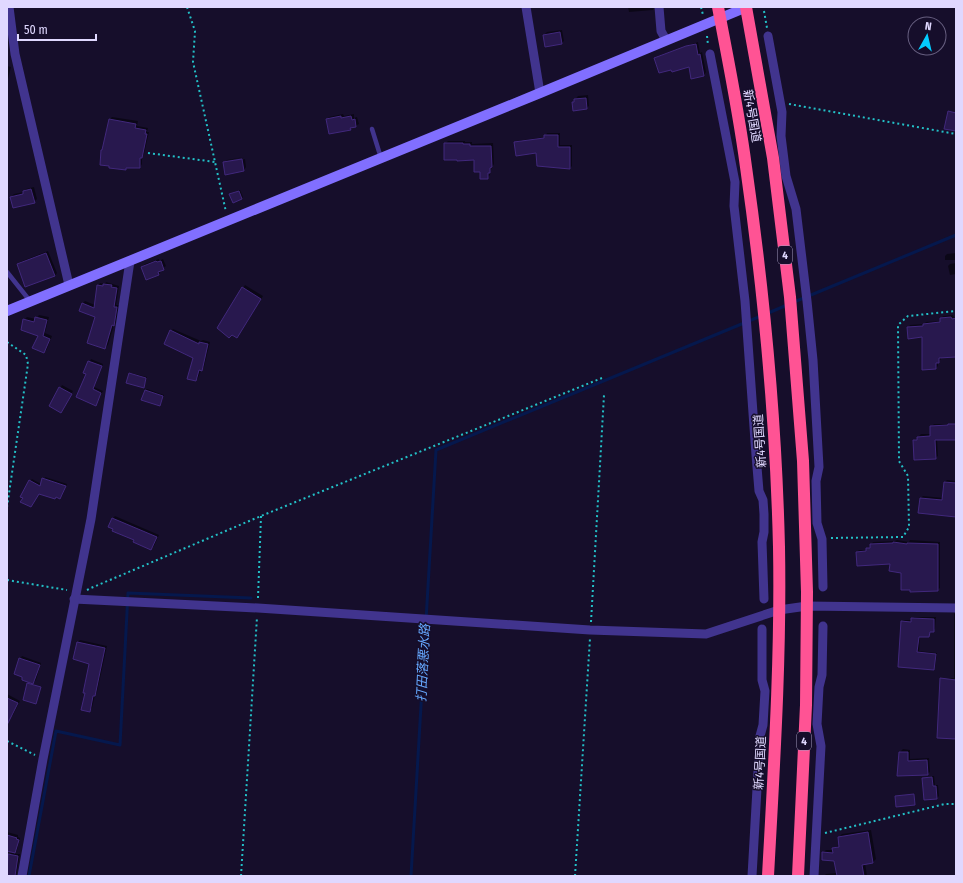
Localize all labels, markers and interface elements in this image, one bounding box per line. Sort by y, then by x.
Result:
scale bar [18,16,96,42]
north arrow [907,16,947,56]
text: N [924,20,932,33]
text: 50 m [24,23,48,37]
street label: 新4号国道 [740,88,764,144]
road number: 4 [778,246,792,264]
street label: 新4号国道 [751,414,769,468]
water label: 打田落悪水路 [413,623,433,702]
road number: 4 [797,732,811,750]
street label: 新4号国道 [752,736,768,790]

